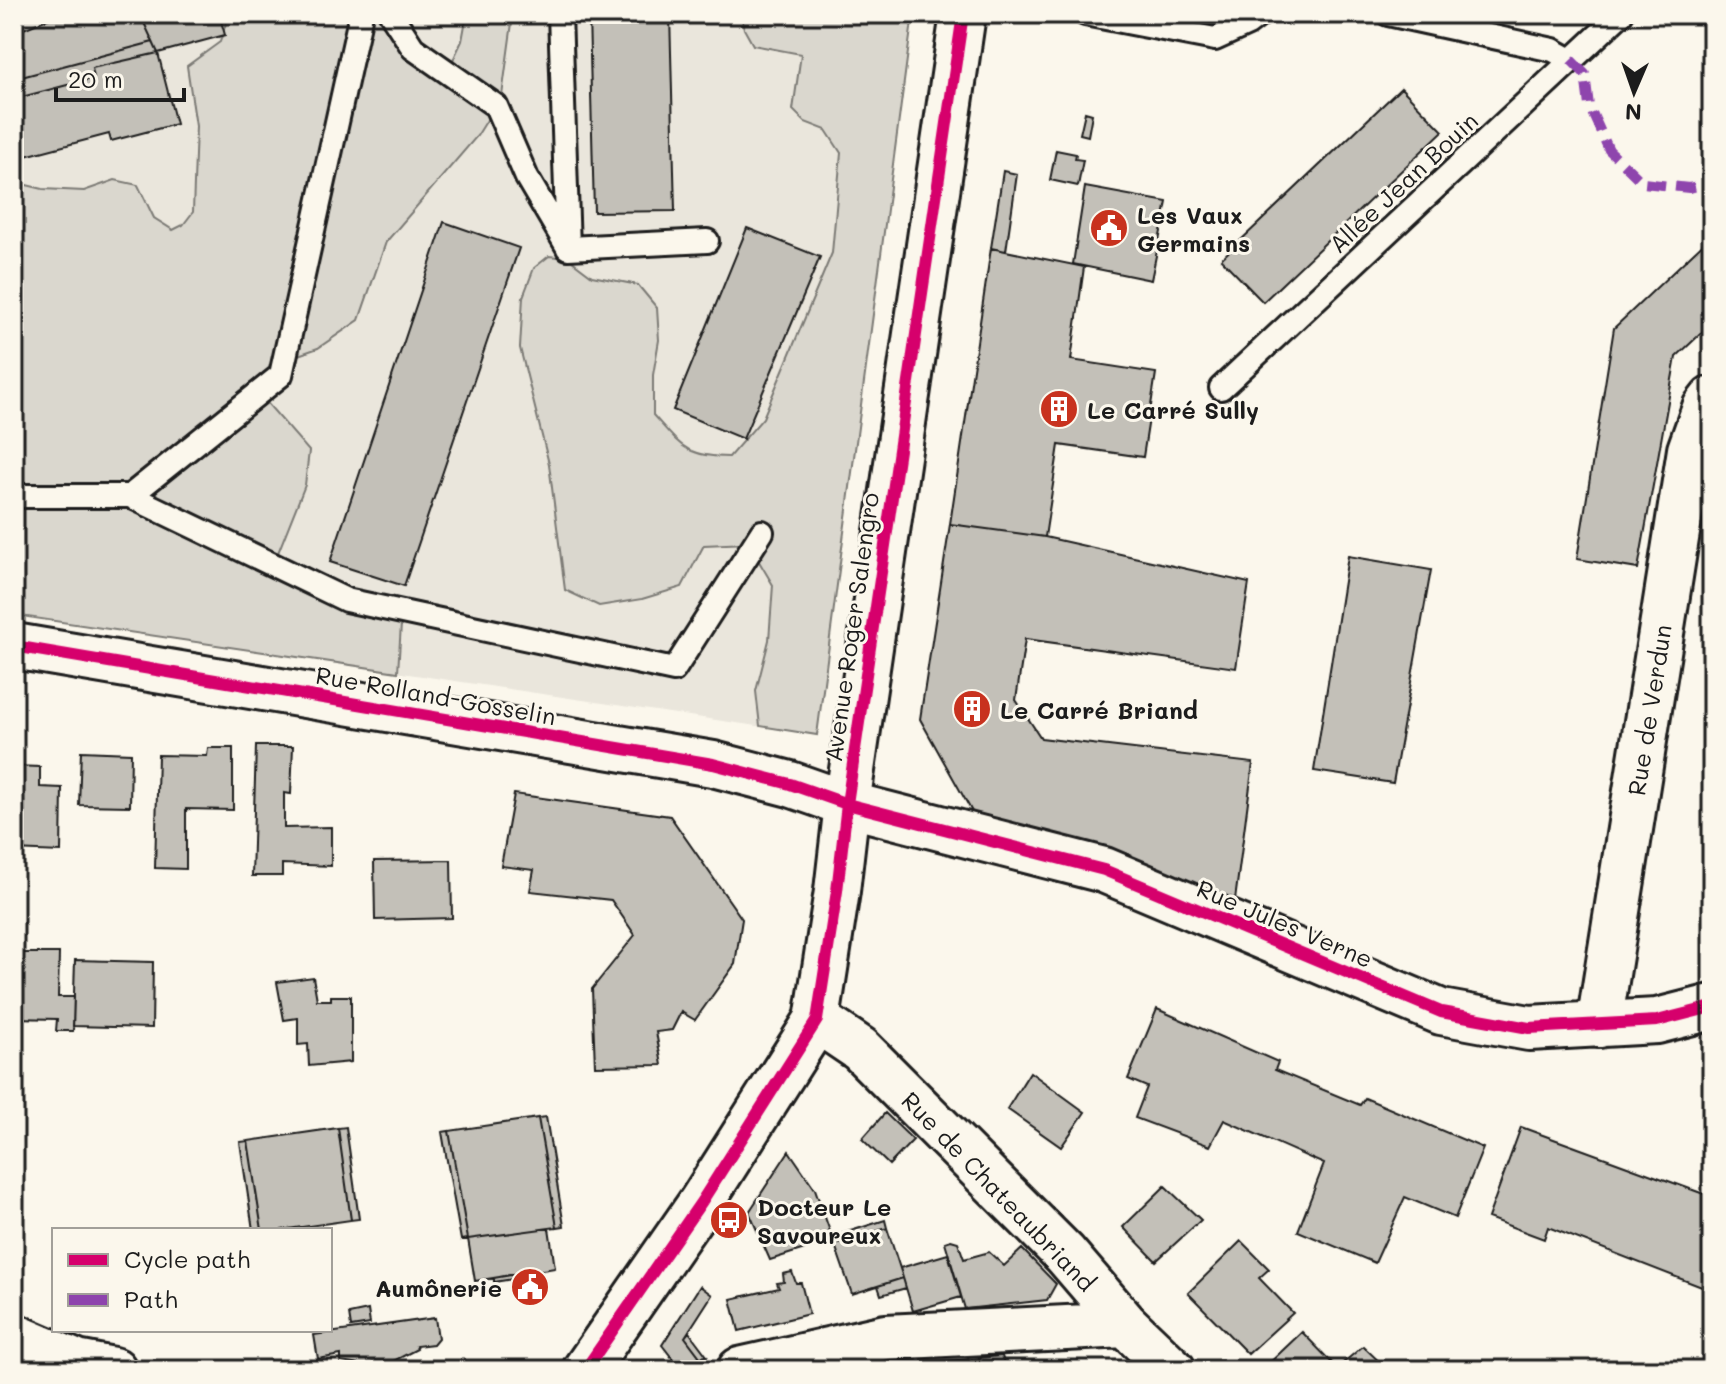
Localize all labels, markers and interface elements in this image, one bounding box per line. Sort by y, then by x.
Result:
scale bar [56,52,184,102]
north arrow [1594,52,1674,132]
text: 20 m [68,63,123,94]
text: N [1624,98,1642,127]
street label: Allée Jean Bouin [1322,105,1484,259]
place label: Les Vaux Germains [1137,199,1250,258]
public building icon: Les Vaux Germains [1088,207,1130,249]
building icon: Le Carré Sully [1038,388,1080,430]
place label: Le Carré Sully [1087,394,1259,425]
street label: Avenue Roger Salengro [817,490,885,764]
street label: Rue de Verdun [1620,622,1678,798]
street label: Rue Rolland-Gosselin [314,659,558,731]
building icon: Le Carré Briand [951,688,993,730]
place label: Le Carré Briand [1000,694,1198,725]
street label: Rue Jules Verne [1192,872,1378,974]
street label: Rue de Chateaubriand [895,1085,1103,1297]
place label: Docteur Le Savoureux [757,1191,891,1250]
bus stop icon: Docteur Le Savoureux [708,1199,750,1241]
legend [52,1228,332,1332]
text: Cycle path [124,1243,250,1274]
public building icon: Aumônerie [509,1266,551,1308]
place label: Aumônerie [375,1272,502,1303]
text: Path [124,1283,178,1314]

